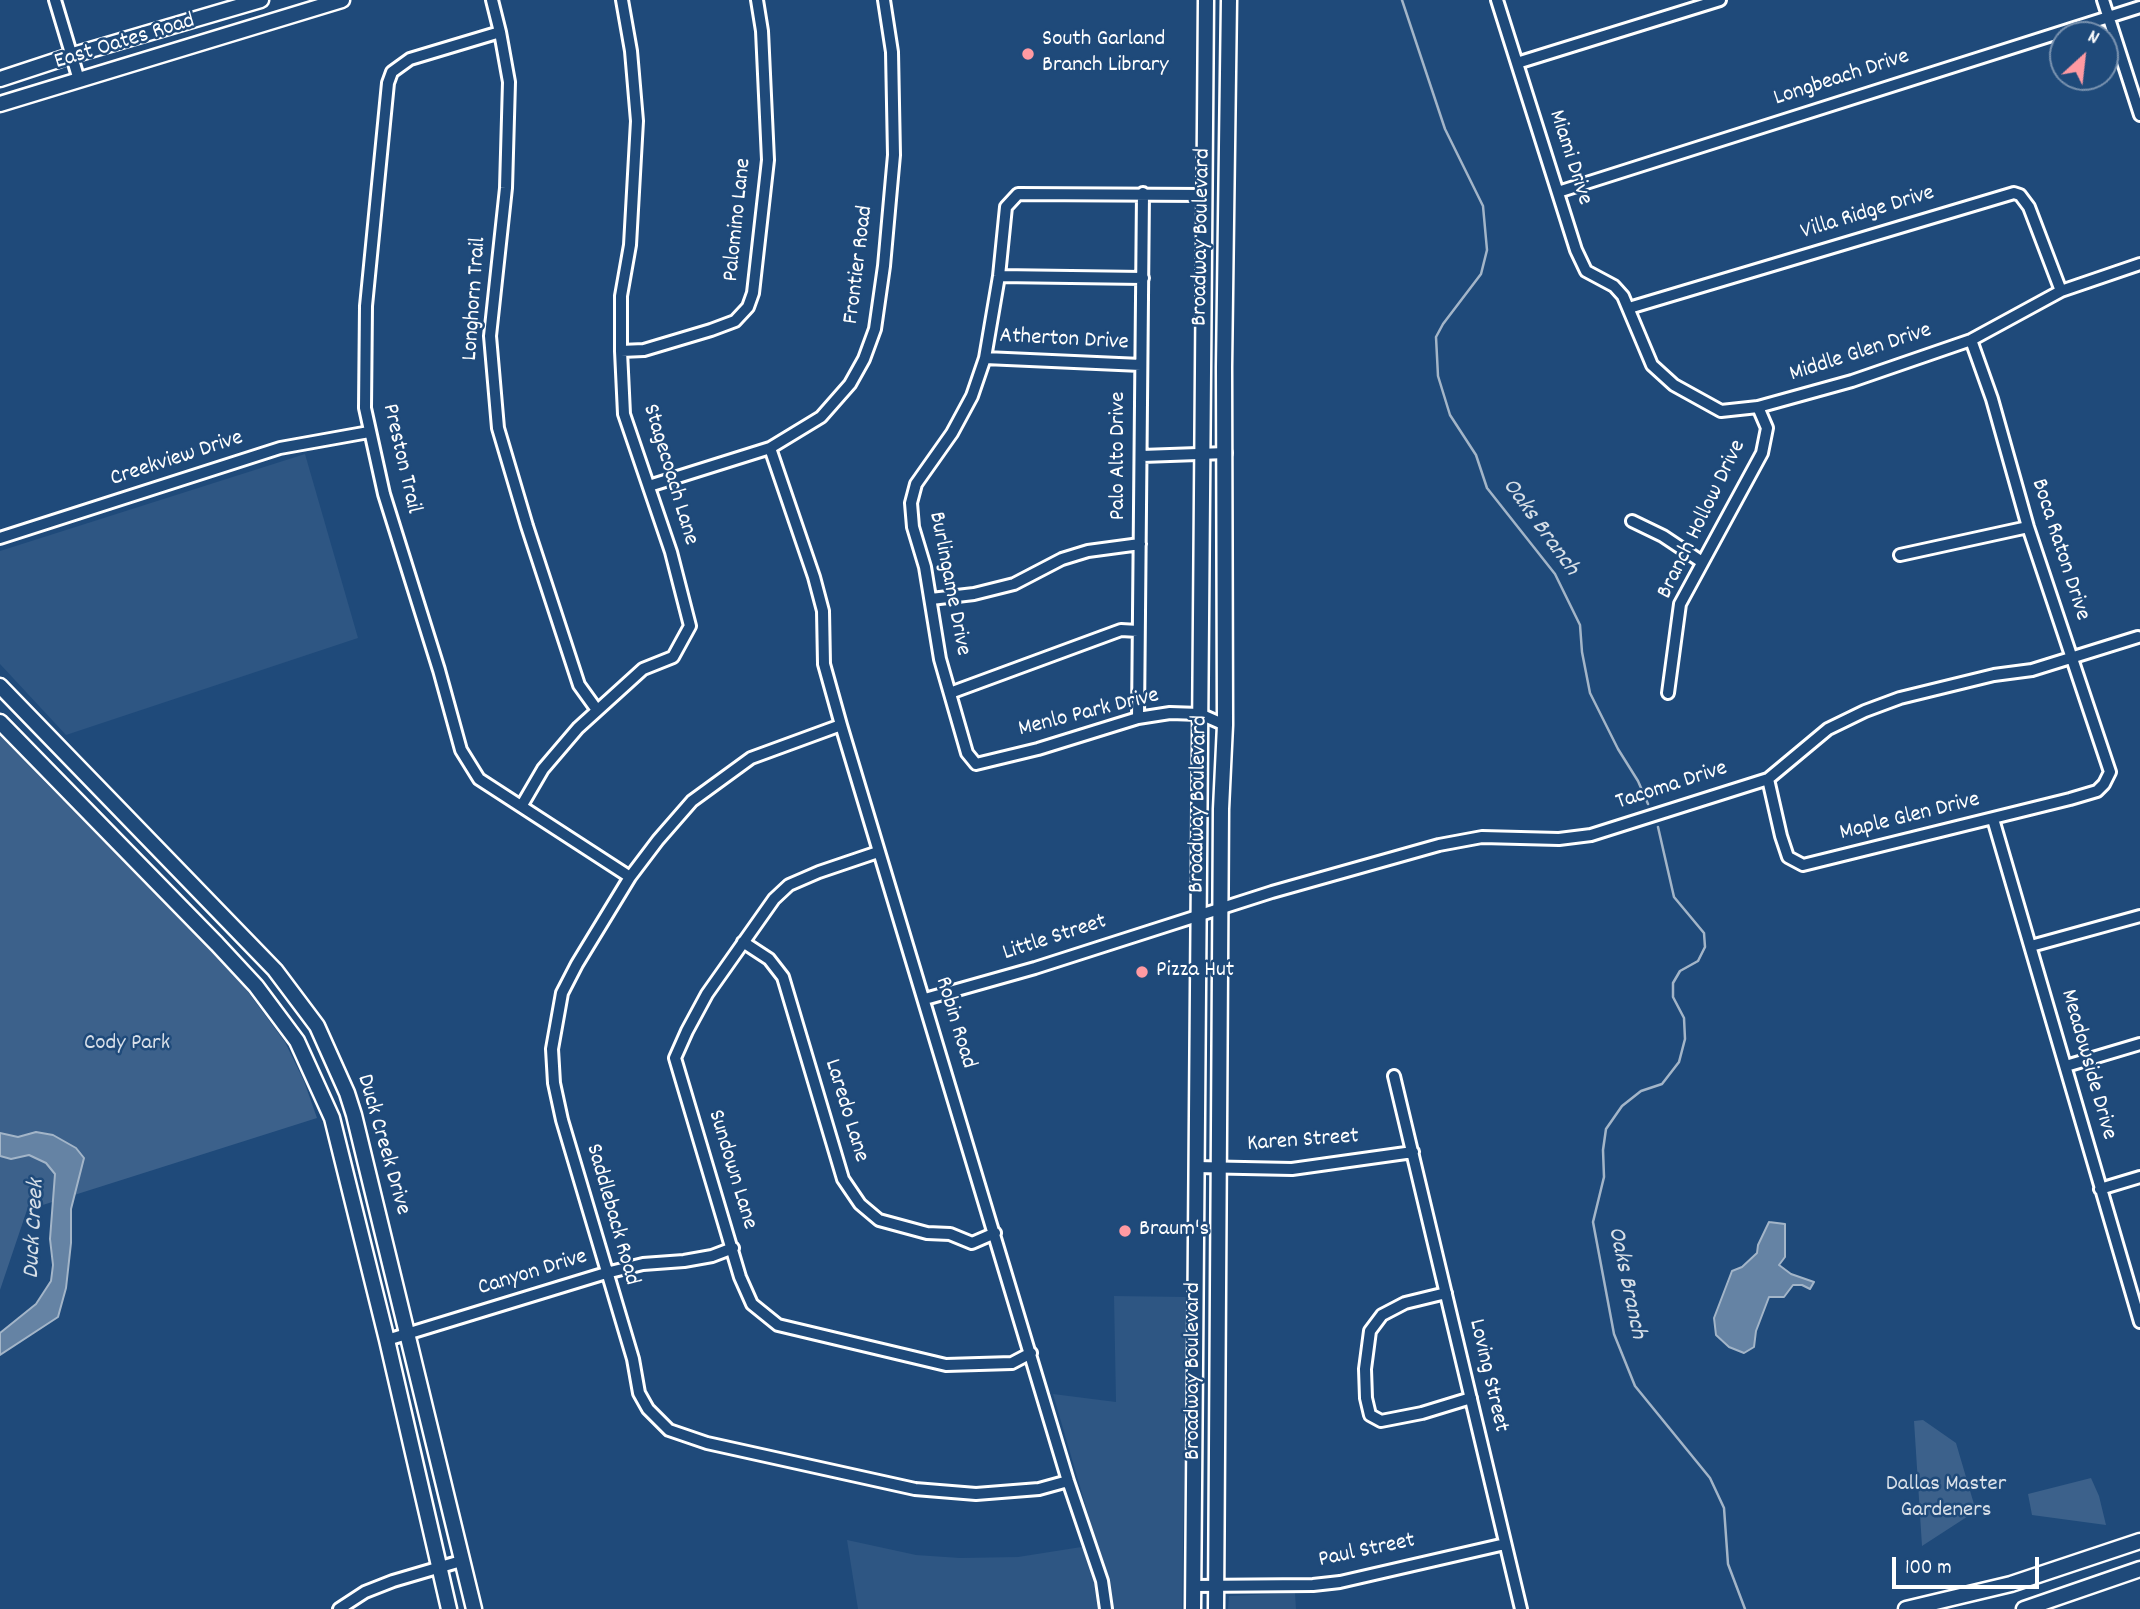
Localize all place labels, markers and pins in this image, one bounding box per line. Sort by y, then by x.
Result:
place label: South Garland Branch Library [1042,27,1169,81]
marker: South Garland Branch Library [1020,46,1036,62]
place label: Pizza Hut [1156,958,1234,986]
marker: Pizza Hut [1134,964,1150,980]
place label: Braum's [1139,1217,1209,1245]
marker: Braum's [1117,1223,1133,1239]

